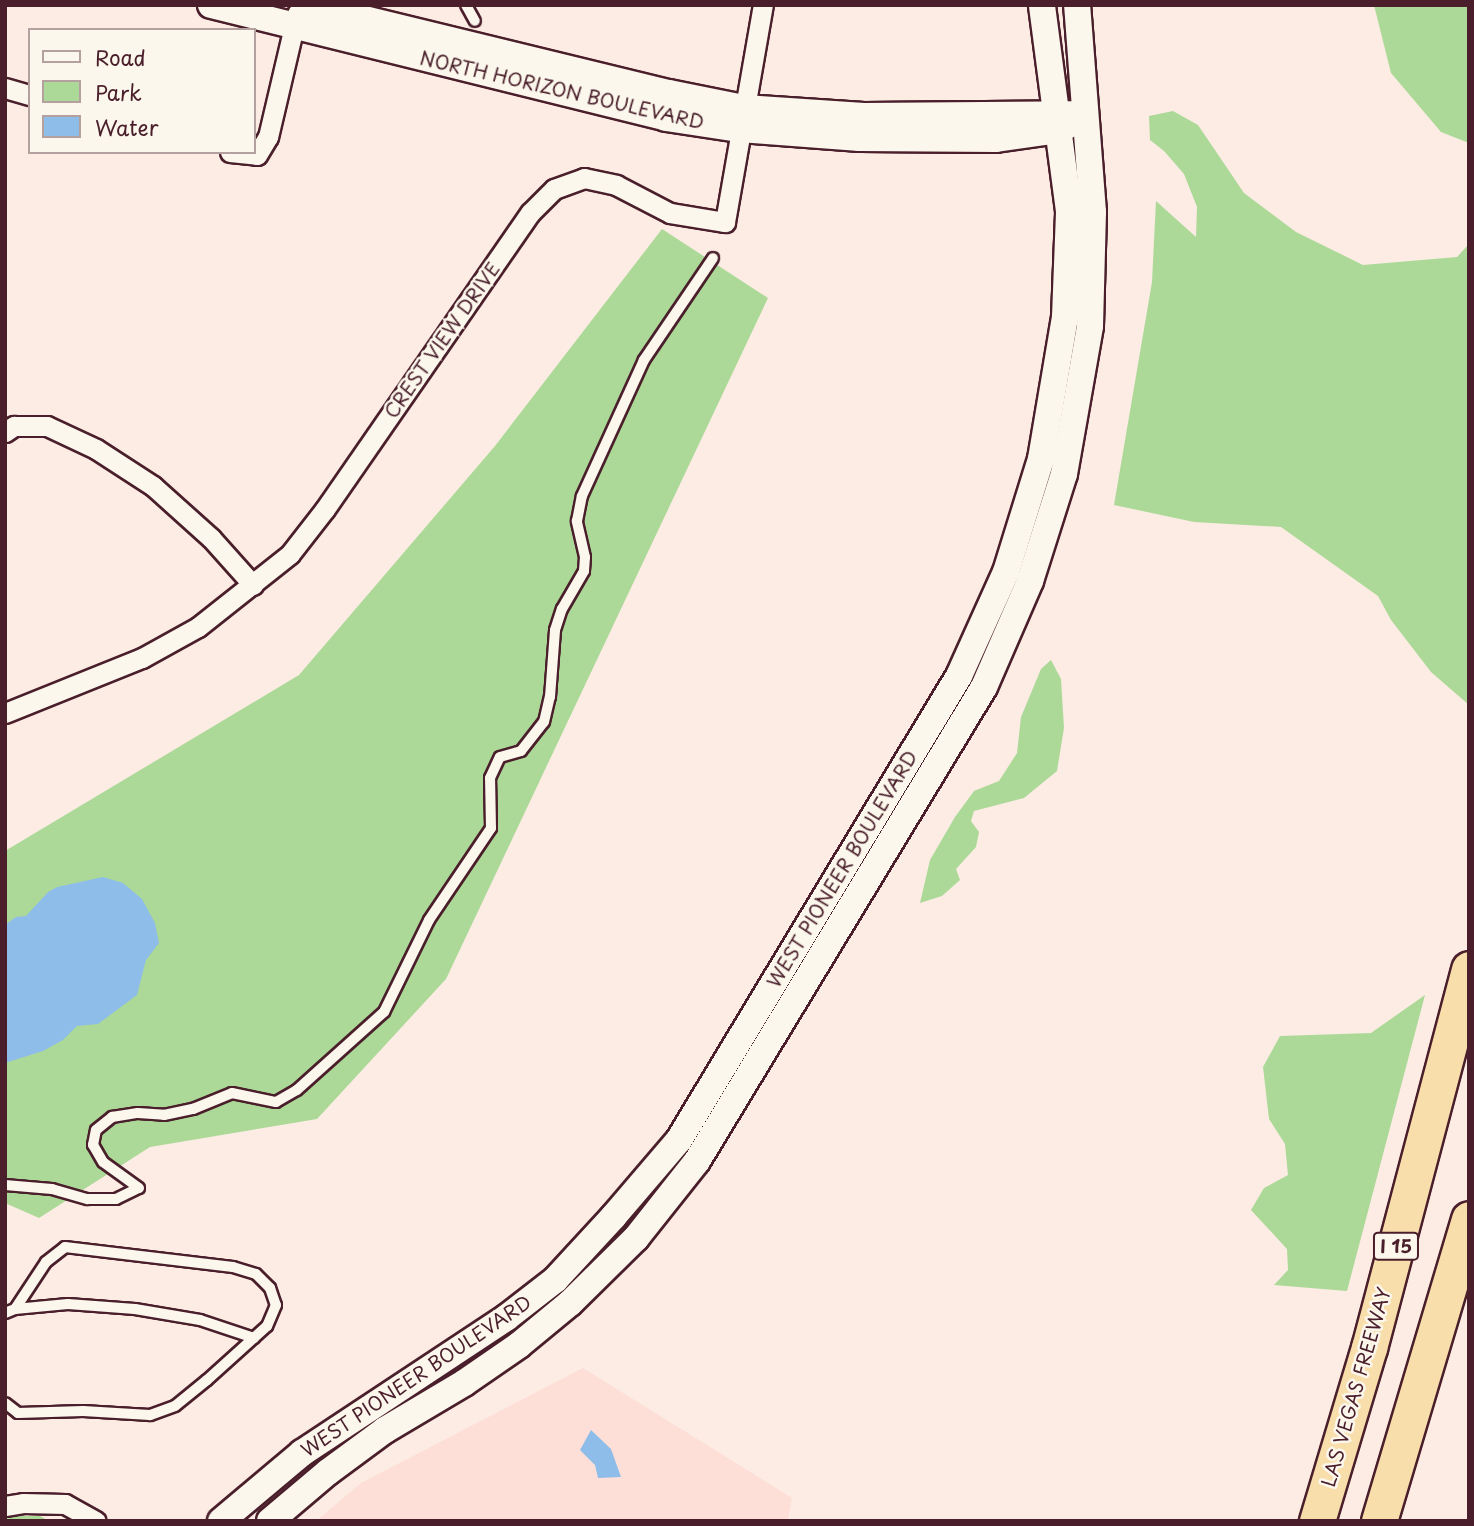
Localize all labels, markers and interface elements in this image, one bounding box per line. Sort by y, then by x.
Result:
legend [28,28,256,154]
text: Road [95,41,146,73]
street label: NORTH HORIZON BOULEVARD [417,46,707,134]
text: Park [95,76,142,108]
text: Water [95,111,158,143]
street label: CREST VIEW DRIVE [380,258,504,422]
street label: WEST PIONEER BOULEVARD [762,746,922,992]
road number: I 15 [1372,1232,1420,1260]
street label: LAS VEGAS FREEWAY [1316,1284,1396,1490]
street label: WEST PIONEER BOULEVARD [297,1290,535,1462]

